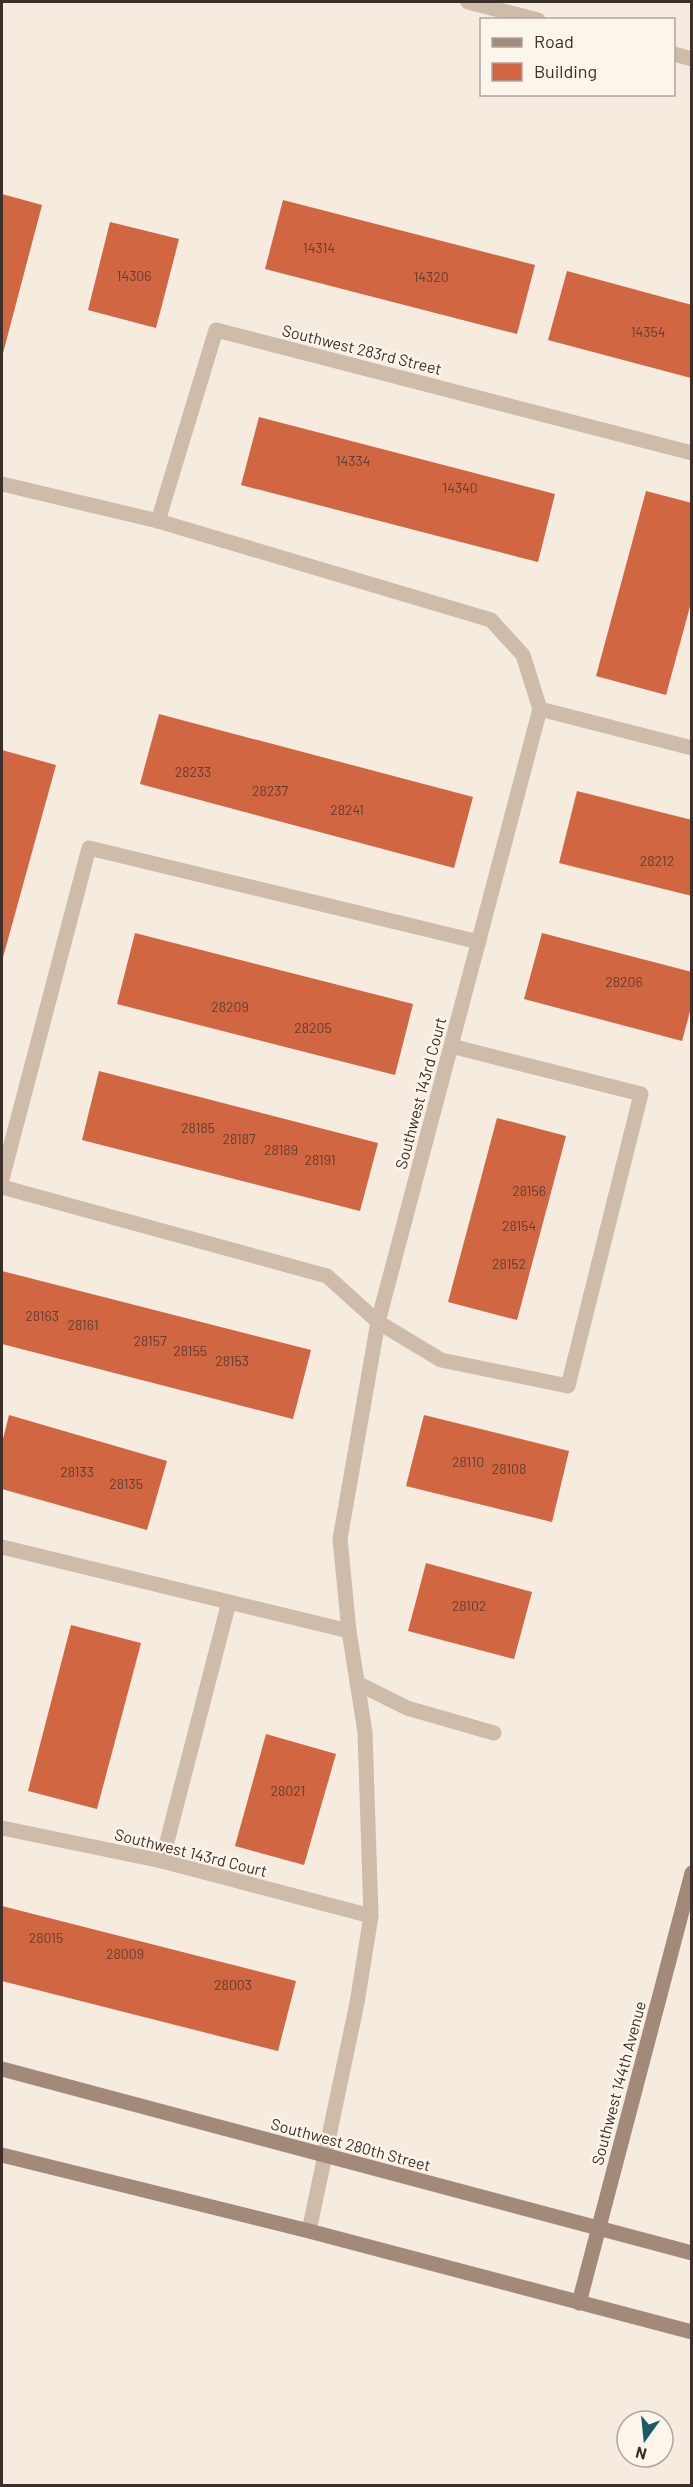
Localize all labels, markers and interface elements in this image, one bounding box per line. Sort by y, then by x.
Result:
legend [480,18,675,96]
text: Road [534,30,574,52]
text: Building [534,60,597,82]
house number: 14314 [303,239,335,256]
house number: 14306 [117,267,151,284]
house number: 14320 [413,268,449,285]
street label: Southwest 283rd Street [280,320,444,378]
house number: 14354 [631,323,665,340]
house number: 14334 [336,452,370,469]
house number: 14340 [442,479,478,496]
house number: 28233 [175,763,211,780]
house number: 28237 [252,782,288,799]
house number: 28241 [330,801,364,818]
house number: 28212 [640,852,674,869]
house number: 28206 [605,973,643,990]
house number: 28209 [211,998,249,1015]
street label: Southwest 143rd Court [391,1015,449,1171]
house number: 28205 [294,1019,332,1036]
house number: 28185 [181,1119,215,1136]
house number: 28187 [222,1130,256,1147]
house number: 28189 [264,1141,298,1158]
house number: 28191 [304,1151,336,1168]
house number: 28156 [512,1182,546,1199]
house number: 28154 [502,1217,536,1234]
house number: 28152 [492,1255,526,1272]
house number: 28163 [25,1307,59,1324]
house number: 28161 [67,1316,99,1333]
house number: 28157 [133,1332,167,1349]
house number: 28155 [173,1342,207,1359]
house number: 28153 [215,1352,249,1369]
house number: 28110 [452,1453,484,1470]
house number: 28108 [492,1460,526,1477]
house number: 28133 [60,1463,94,1480]
house number: 28135 [109,1475,143,1492]
house number: 28102 [452,1597,486,1614]
house number: 28021 [271,1782,305,1799]
street label: Southwest 143rd Court [113,1824,269,1880]
house number: 28015 [29,1929,63,1946]
house number: 28009 [106,1945,144,1962]
house number: 28003 [214,1976,252,1993]
street label: Southwest 144th Avenue [587,1999,649,2167]
street label: Southwest 280th Street [269,2114,433,2174]
north arrow [615,2409,675,2469]
text: N [633,2443,649,2465]

